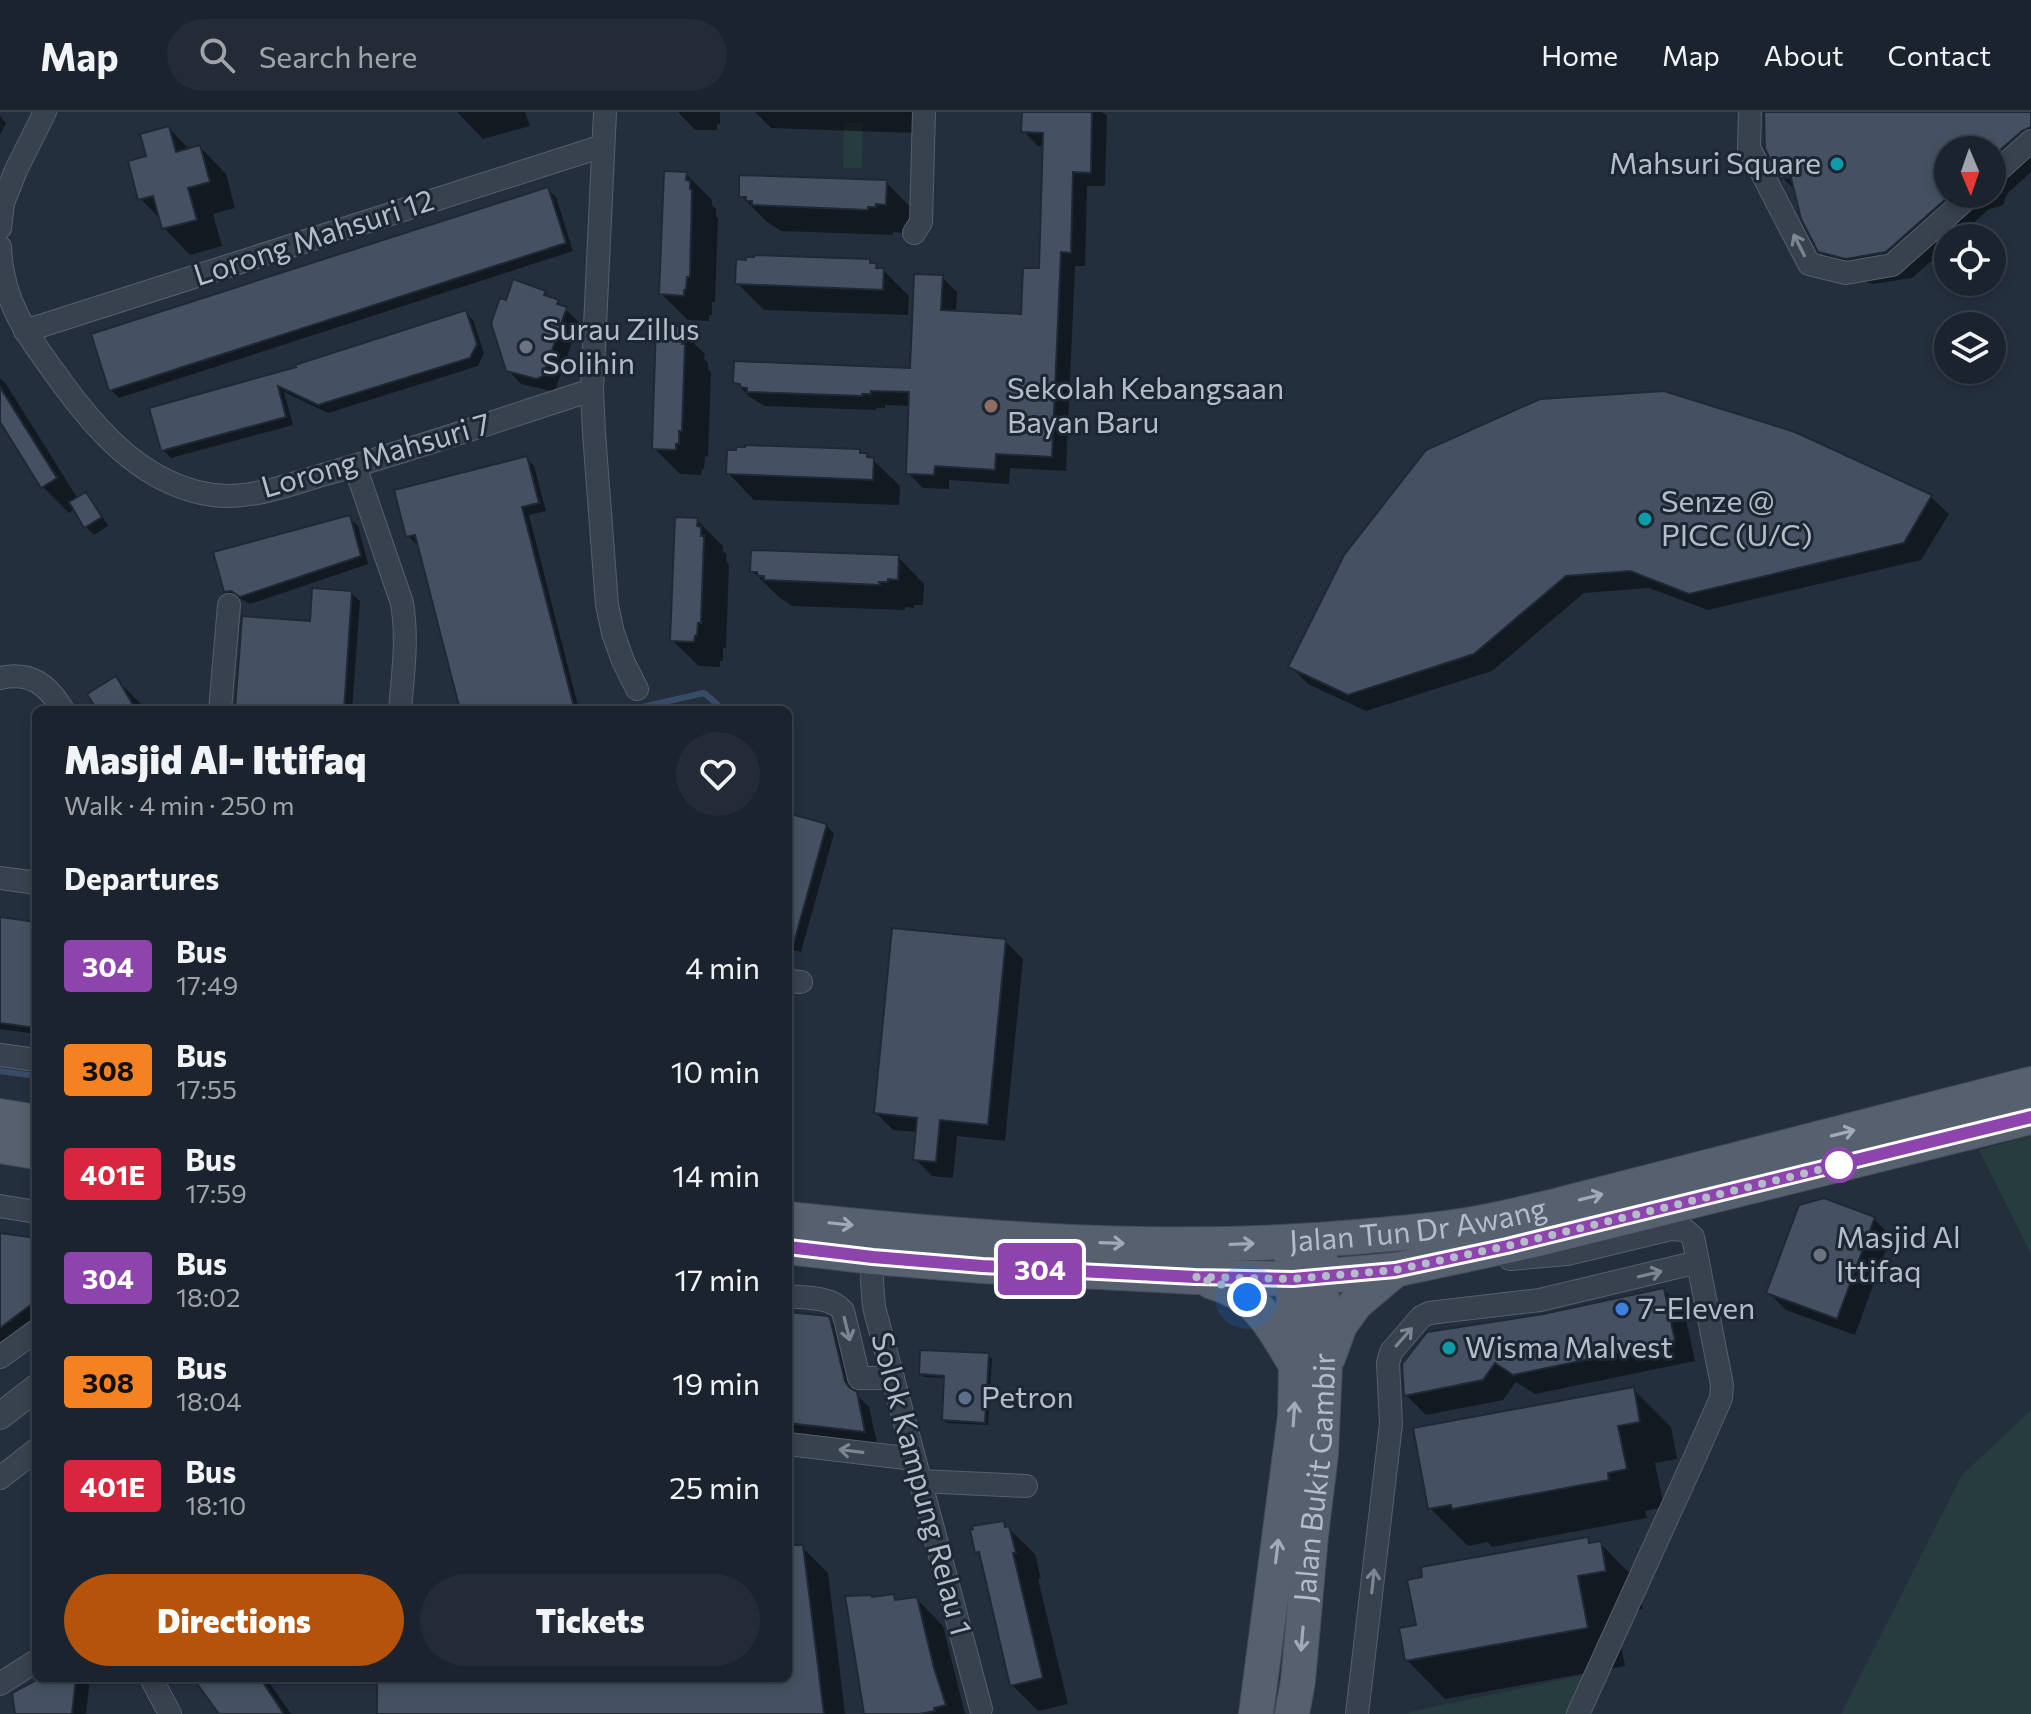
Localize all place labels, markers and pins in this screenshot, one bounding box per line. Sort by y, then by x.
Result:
place label: Mahsuri Square [1609,143,1821,180]
marker: Mahsuri Square [1828,155,1846,173]
place label: Surau Zillus Solihin [542,309,700,380]
marker: Surau Zillus Solihin [517,338,535,356]
place label: Sekolah Kebangsaan Bayan Baru [1007,368,1284,439]
marker: Sekolah Kebangsaan Bayan Baru [982,397,1000,415]
place label: Senze @ PICC (U/C) [1661,481,1812,552]
marker: Senze @ PICC (U/C) [1636,510,1654,528]
unlabelled marker [1822,1148,1856,1182]
place label: Masjid Al Ittifaq [1836,1217,1961,1288]
marker: Masjid Al Ittifaq [1811,1246,1829,1264]
place label: 7-Eleven [1638,1288,1755,1325]
marker: 7-Eleven [1613,1300,1631,1318]
place label: Wisma Malvest [1465,1327,1673,1364]
marker: Wisma Malvest [1440,1339,1458,1357]
place label: Petron [981,1377,1074,1414]
marker: Petron [956,1389,974,1407]

